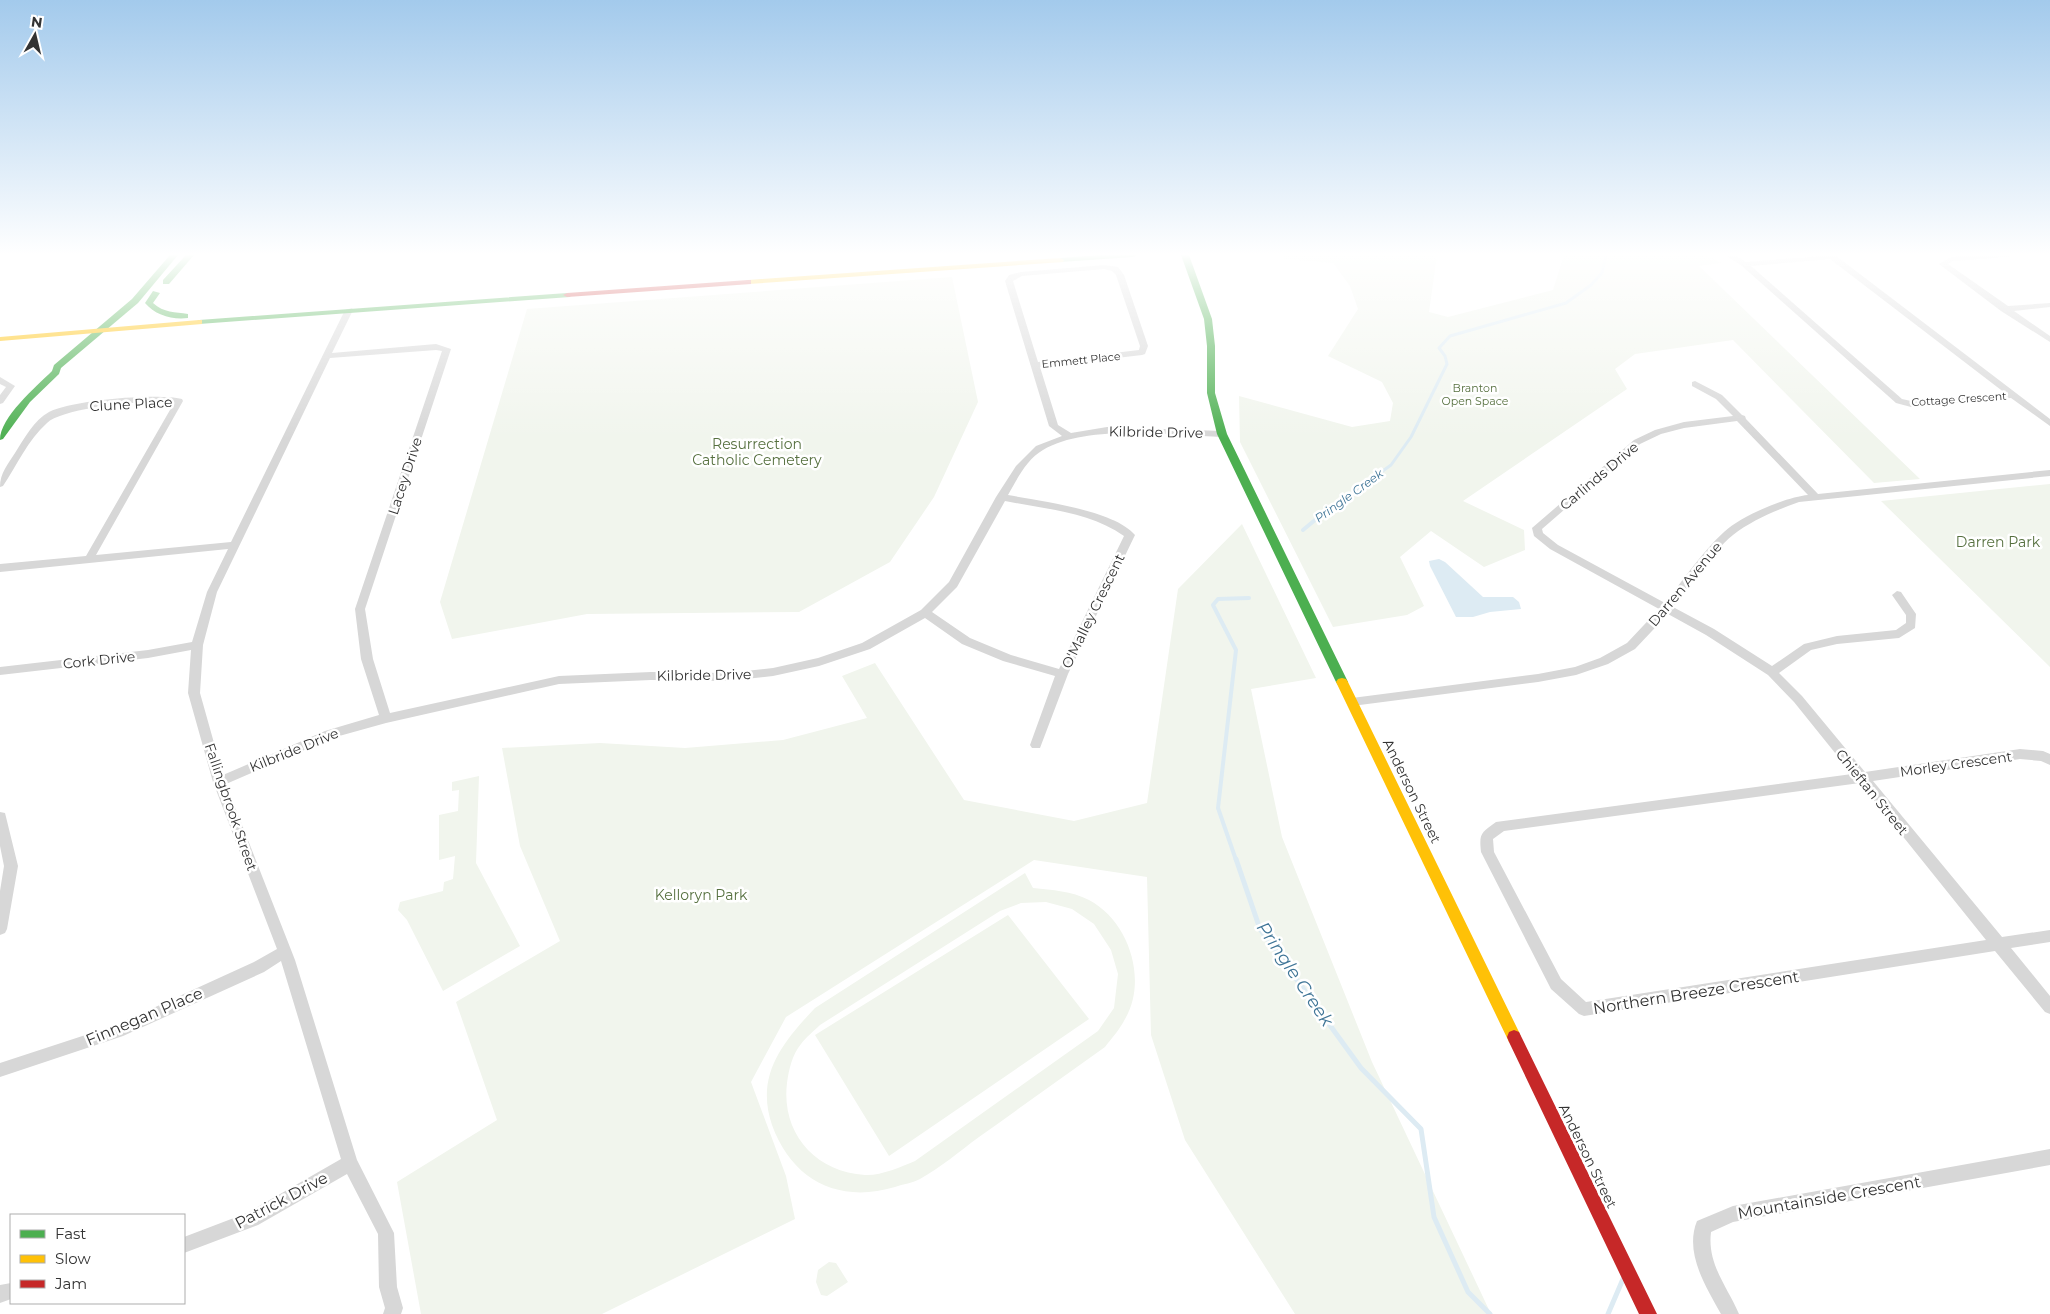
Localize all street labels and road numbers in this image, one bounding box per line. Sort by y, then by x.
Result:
street label: Emmett Place [1041,349,1121,371]
street label: Cottage Crescent [1911,389,2008,409]
street label: Clune Place [89,393,173,415]
street label: Kilbride Drive [1109,422,1203,442]
street label: Lacey Drive [384,435,426,517]
street label: Carlinds Drive [1556,438,1642,514]
street label: Darren Avenue [1644,538,1726,630]
street label: O'Malley Crescent [1057,551,1129,671]
street label: Cork Drive [62,647,136,673]
street label: Kilbride Drive [657,665,751,685]
street label: Kilbride Drive [247,724,341,776]
street label: Anderson Street [1379,736,1445,847]
street label: Fallingbrook Street [201,741,261,874]
street label: Chieftan Street [1832,745,1912,839]
street label: Morley Crescent [1899,747,2014,781]
street label: Northern Breeze Crescent [1592,967,1801,1018]
street label: Finnegan Place [83,983,205,1050]
street label: Anderson Street [1555,1101,1621,1212]
street label: Patrick Drive [232,1168,331,1233]
street label: Mountainside Crescent [1736,1172,1922,1223]

